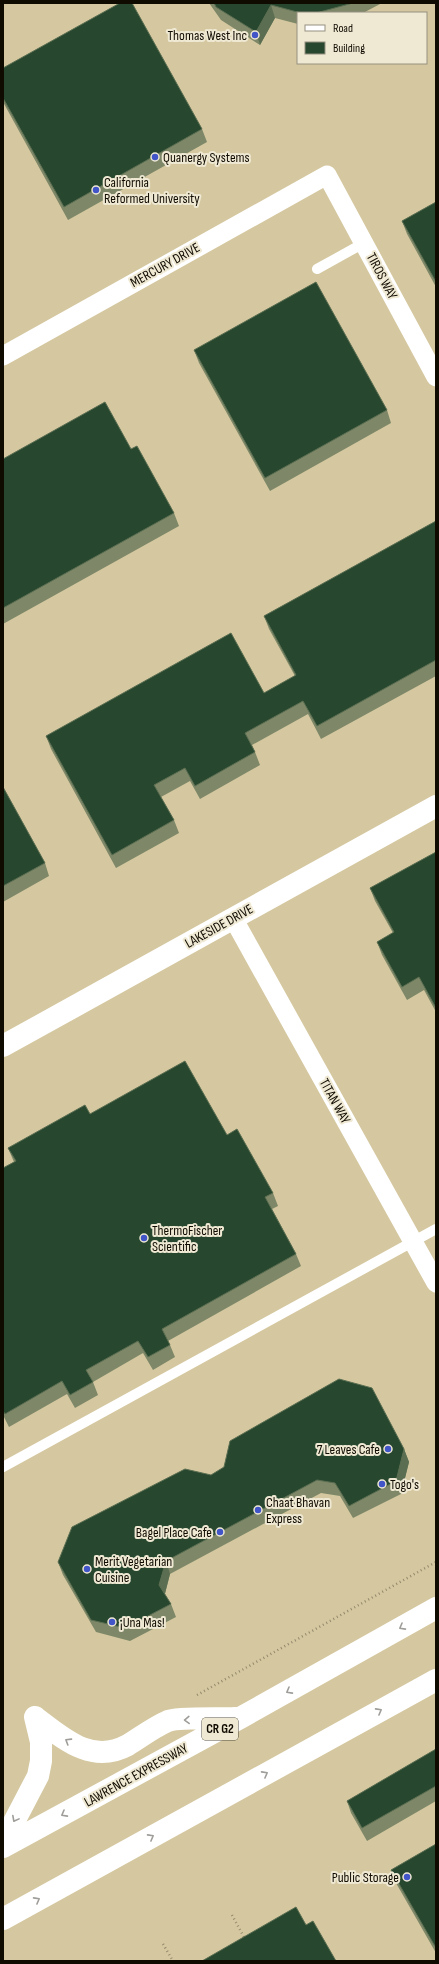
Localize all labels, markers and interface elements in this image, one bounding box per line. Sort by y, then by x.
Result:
legend [297,12,427,64]
text: Road [333,21,353,36]
place label: Thomas West Inc [168,27,247,44]
marker: Thomas West Inc [250,30,260,40]
text: Building [333,41,365,56]
place label: Quanergy Systems [163,149,250,166]
marker: Quanergy Systems [150,152,160,162]
place label: California Reformed University [104,174,200,207]
marker: California Reformed University [91,185,101,195]
street label: MERCURY DRIVE [127,239,203,291]
street label: TIROS WAY [363,250,401,302]
street label: LAKESIDE DRIVE [182,900,256,952]
street label: TITAN WAY [316,1075,354,1127]
place label: ThermoFischer Scientific [152,1222,222,1255]
marker: ThermoFischer Scientific [139,1233,149,1243]
place label: 7 Leaves Cafe [317,1441,380,1458]
marker: 7 Leaves Cafe [383,1444,393,1454]
place label: Togo's [390,1476,419,1493]
marker: Togo's [377,1479,387,1489]
place label: Chaat Bhavan Express [266,1494,330,1527]
marker: Chaat Bhavan Express [253,1505,263,1515]
place label: Bagel Place Cafe [136,1524,212,1541]
marker: Bagel Place Cafe [215,1527,225,1537]
place label: Merit Vegetarian Cuisine [95,1553,172,1586]
marker: Merit Vegetarian Cuisine [82,1564,92,1574]
place label: ¡Una Mas! [120,1614,165,1631]
marker: ¡Una Mas! [107,1617,117,1627]
one-way arrow [399,1622,406,1630]
one-way arrow [286,1686,293,1693]
one-way arrow [374,1709,382,1716]
one-way arrow [184,1716,190,1724]
road number: CR G2 [202,1718,238,1740]
one-way arrow [65,1738,72,1746]
street label: LAWRENCE EXPRESSWAY [81,1739,191,1811]
one-way arrow [261,1772,268,1779]
one-way arrow [61,1809,68,1816]
one-way arrow [12,1815,20,1823]
one-way arrow [147,1835,154,1842]
place label: Public Storage [332,1869,399,1886]
marker: Public Storage [402,1872,412,1882]
one-way arrow [33,1897,40,1905]

